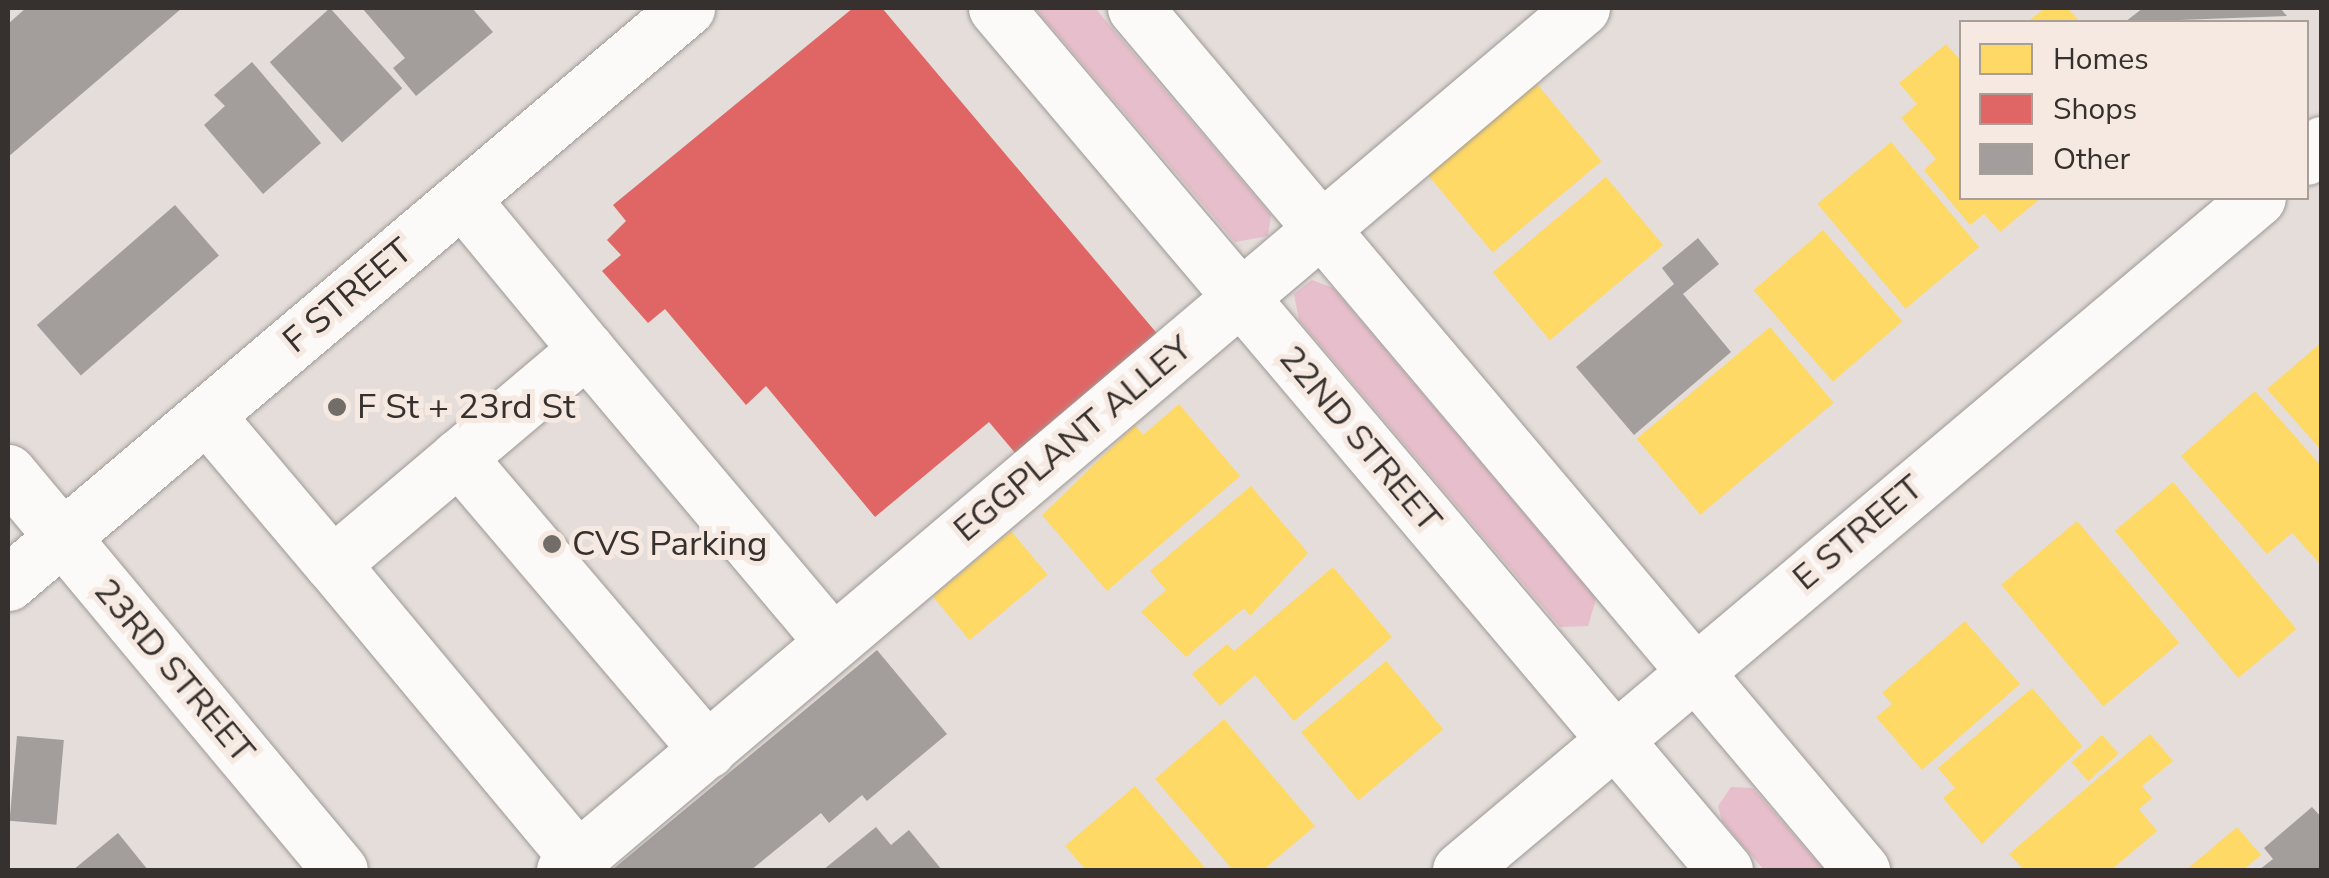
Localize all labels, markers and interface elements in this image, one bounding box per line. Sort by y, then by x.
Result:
legend [1959,20,2309,200]
text: Homes [2053,39,2149,80]
text: Shops [2053,89,2137,130]
text: Other [2053,139,2130,180]
street label: F STREET [275,230,421,362]
street label: EGGPLANT ALLEY [946,327,1200,551]
street label: 22ND STREET [1270,337,1450,541]
place label: F St + 23rd St [357,386,575,428]
marker: F St + 23rd St [326,396,348,418]
street label: E STREET [1785,467,1931,599]
place label: CVS Parking [572,523,768,565]
marker: CVS Parking [541,533,563,555]
street label: 23RD STREET [85,570,263,772]

